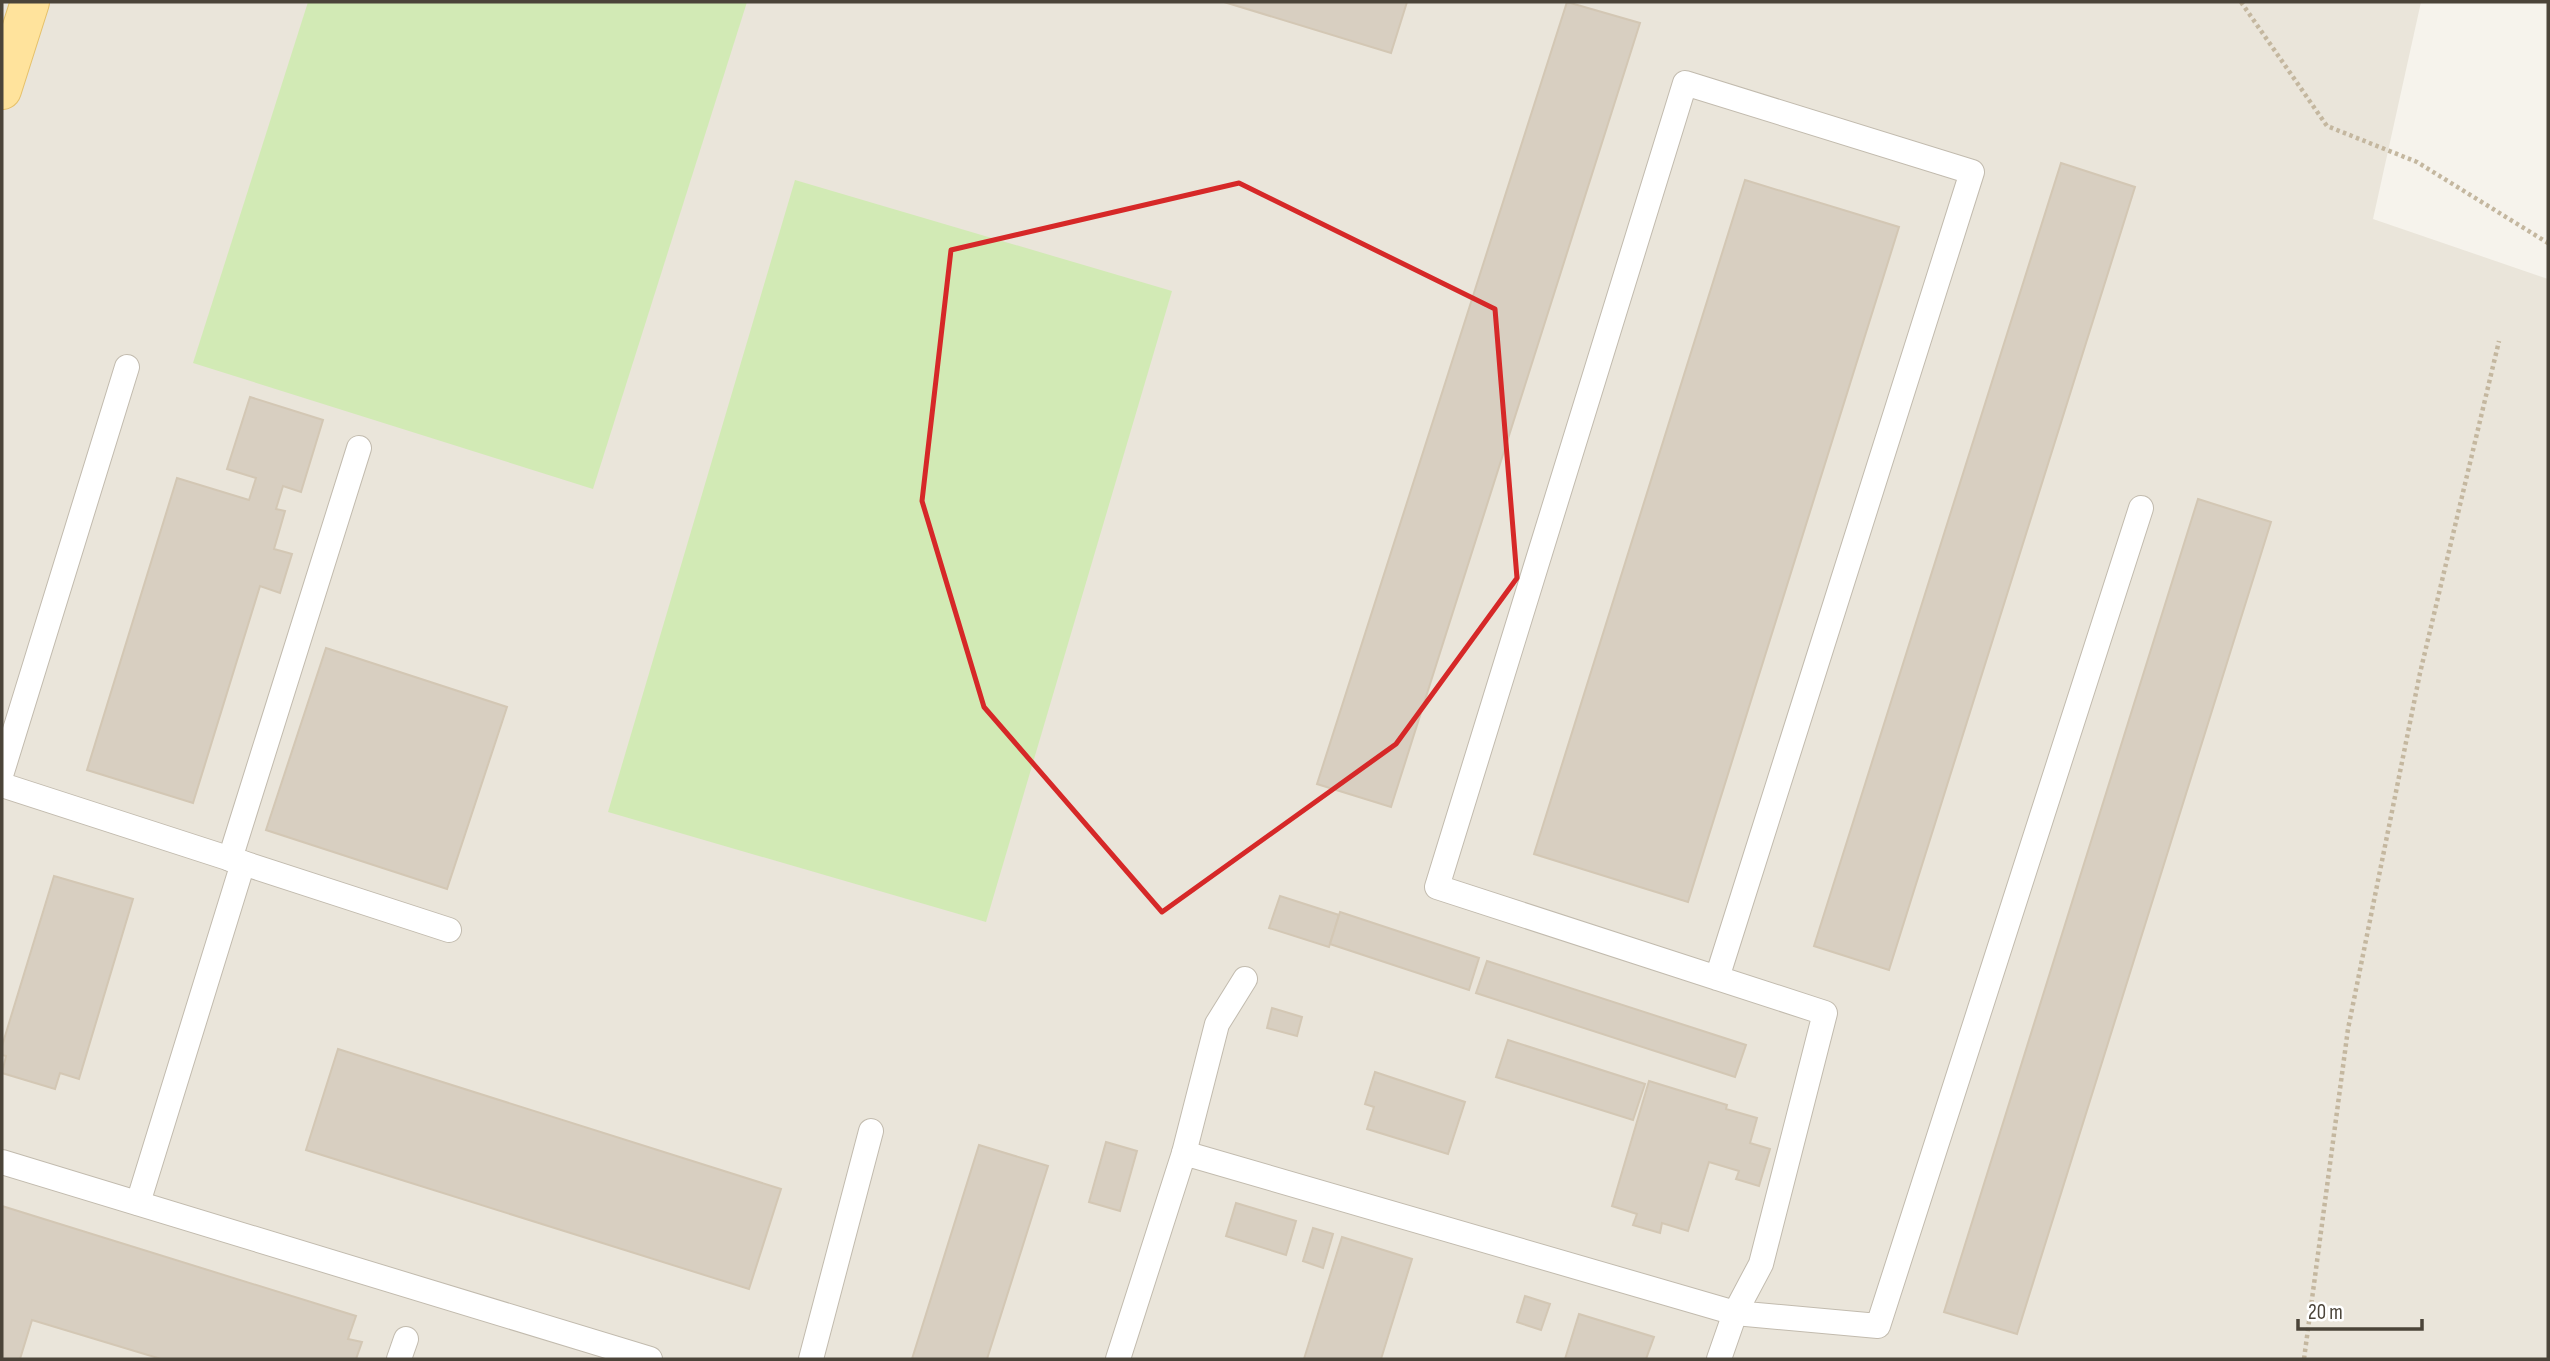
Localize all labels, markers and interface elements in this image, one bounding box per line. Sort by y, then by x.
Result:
scale bar [2298,1288,2422,1332]
text: 20 m [2308,1300,2343,1325]

